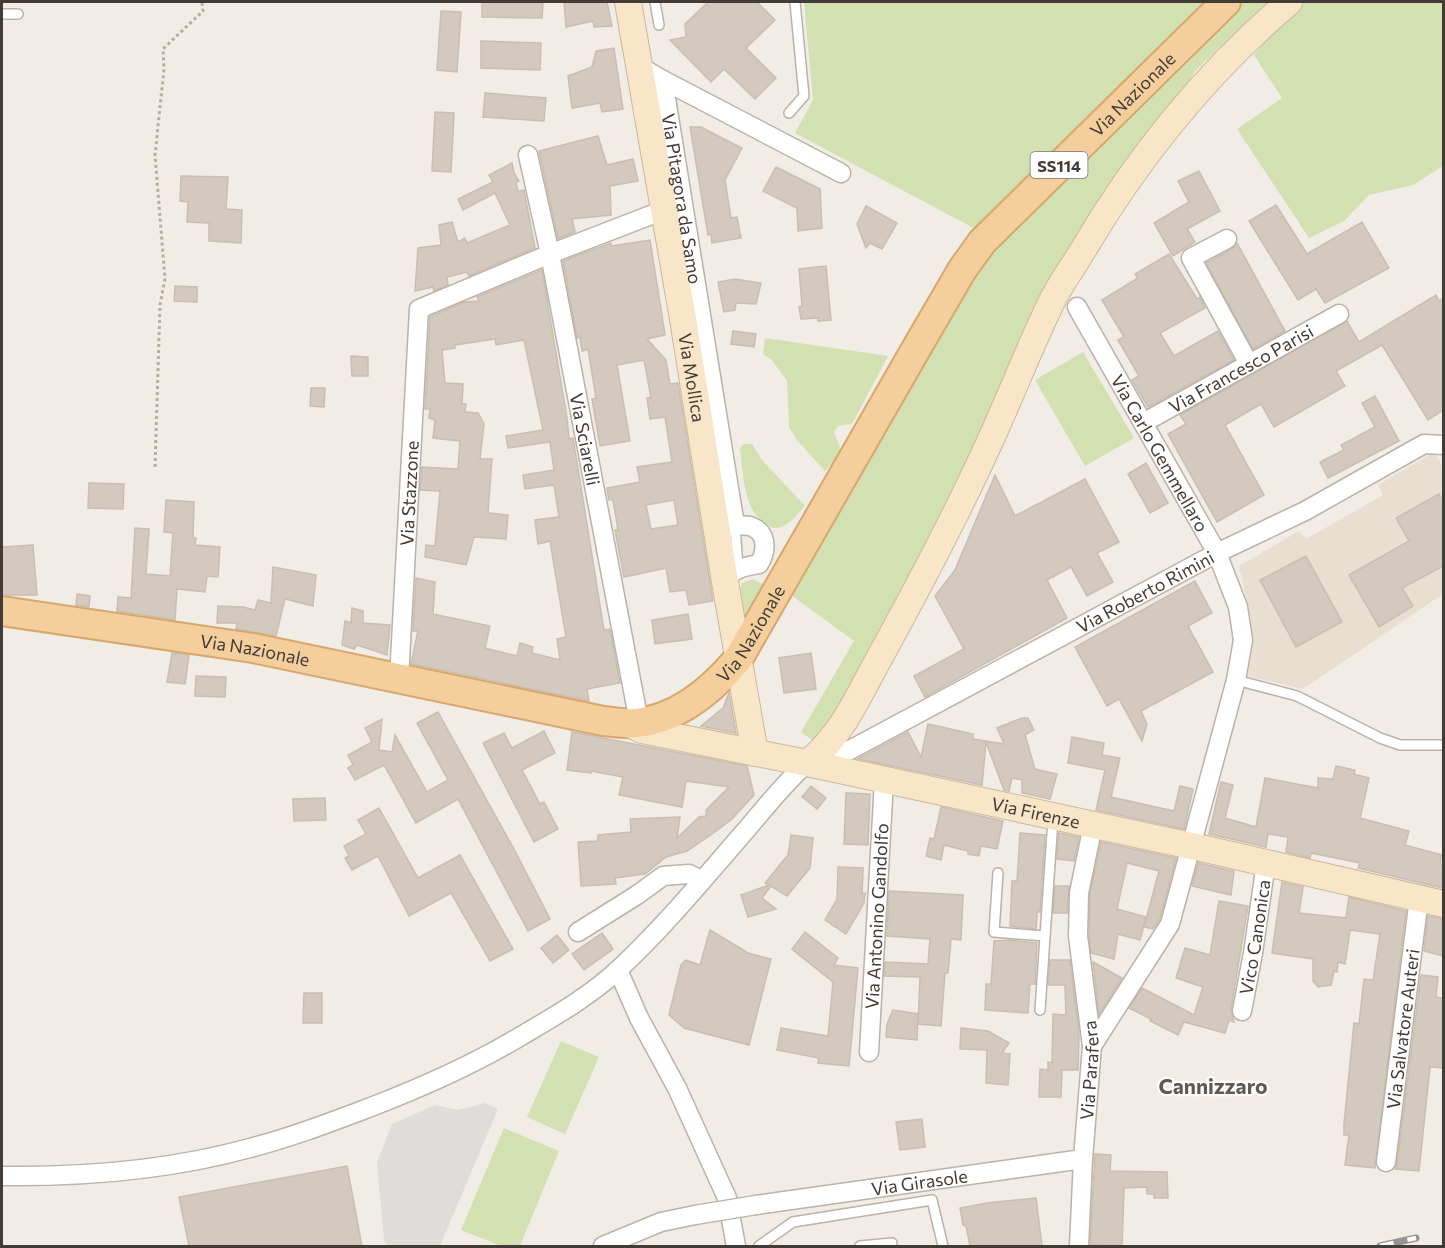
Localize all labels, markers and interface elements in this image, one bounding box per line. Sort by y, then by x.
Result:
street label: Via Nazionale [1085,47,1180,141]
street label: Via Pitagora da Samo [658,112,707,286]
road number: SS114 [1030,152,1088,178]
street label: Via Francesco Parisi [1165,320,1317,418]
street label: Via Mollica [674,331,710,424]
street label: Via Carlo Gemmellaro [1107,370,1214,536]
street label: Via Sciarelli [566,391,605,487]
street label: Via Stazzone [395,440,423,547]
street label: Via Roberto Rimini [1073,546,1218,637]
street label: Via Nazionale [712,581,789,687]
street label: Via Nazionale [199,629,312,671]
street label: Via Firenze [990,792,1082,833]
street label: Via Antonino Gandolfo [860,823,893,1010]
street label: Vico Canonica [1234,878,1274,996]
street label: Via Salvatore Auteri [1382,947,1424,1111]
street label: Via Parafera [1075,1019,1103,1121]
district label: Cannizzaro [1158,1073,1268,1098]
street label: Via Girasole [870,1164,969,1200]

